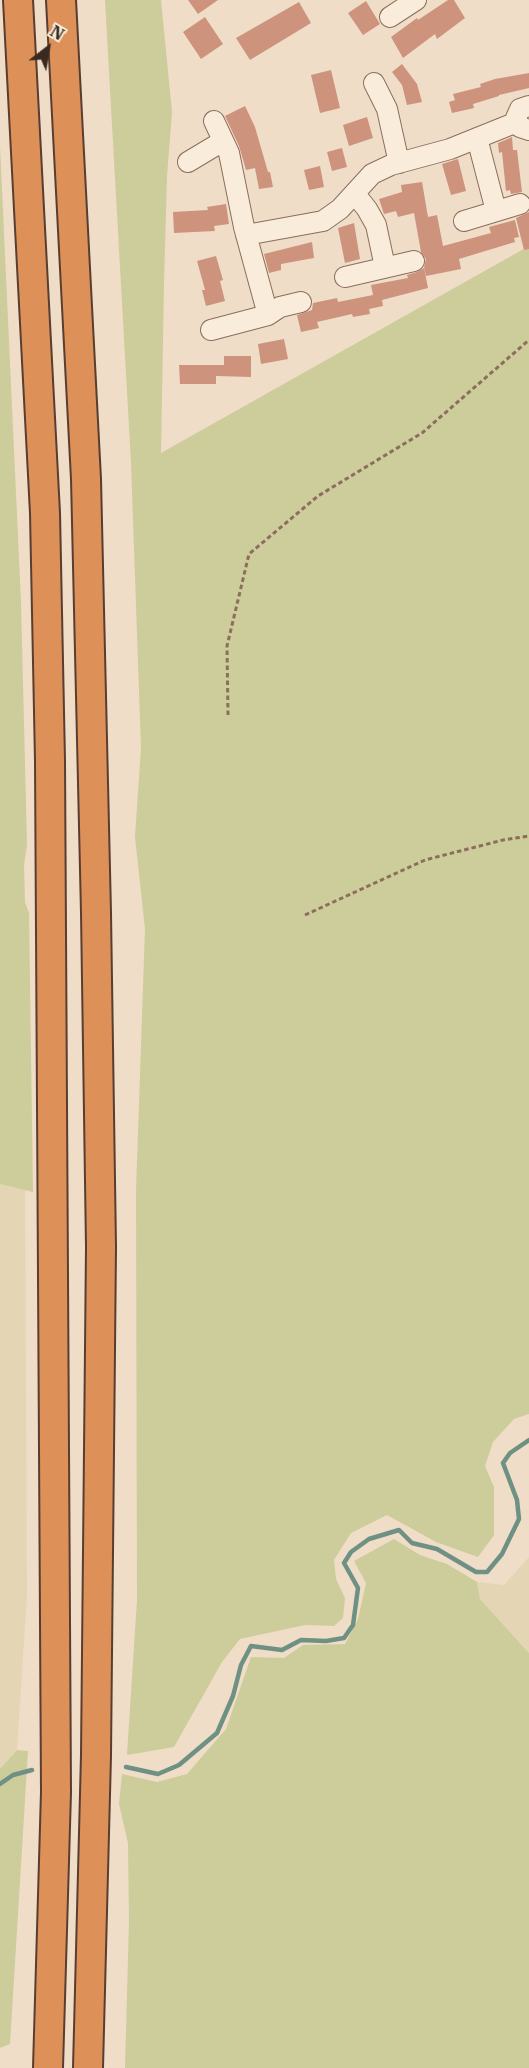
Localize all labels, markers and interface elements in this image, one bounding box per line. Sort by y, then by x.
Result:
north arrow [18,18,78,78]
text: N [47,21,68,44]

